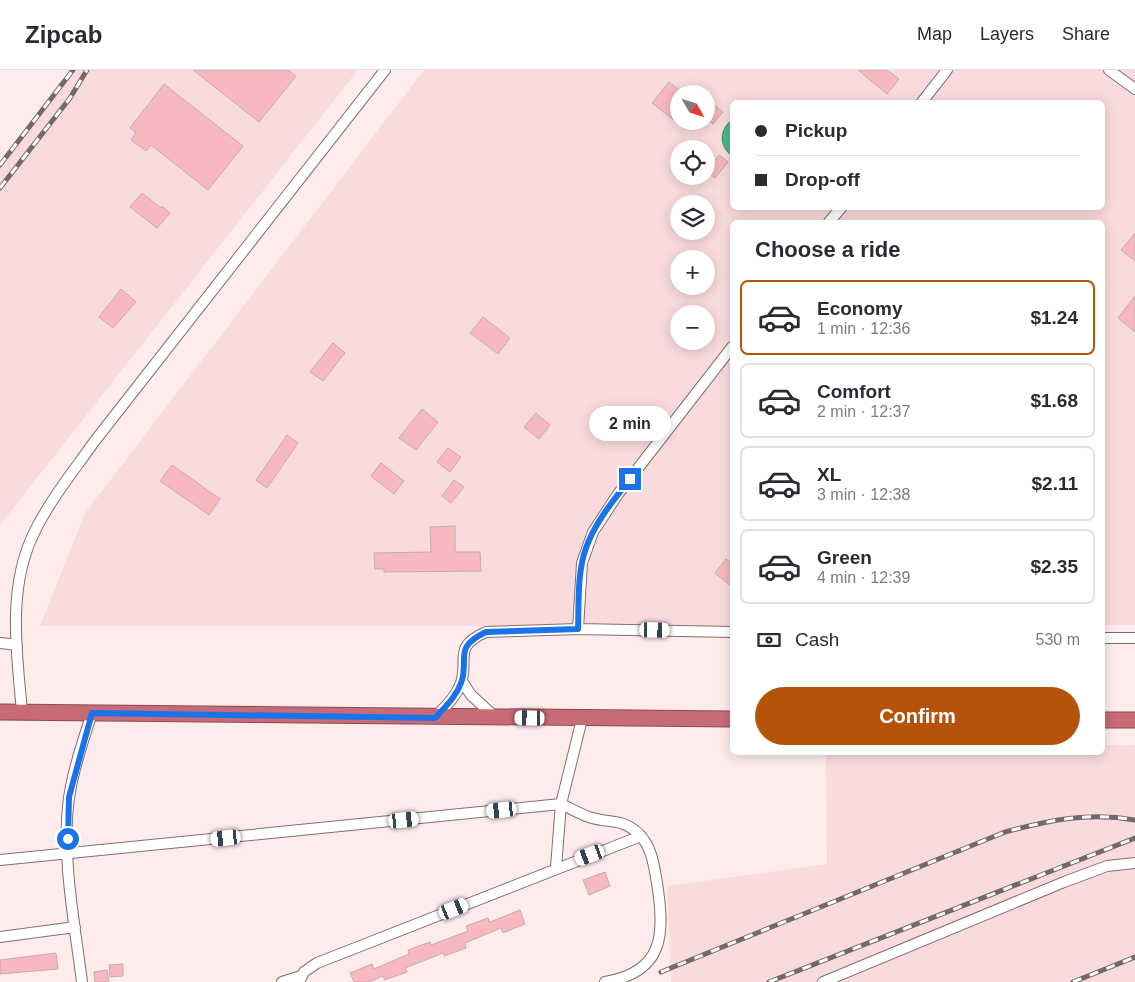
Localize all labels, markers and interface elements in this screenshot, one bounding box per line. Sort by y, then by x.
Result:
text: Zipcab [25,21,102,48]
text: Map [917,24,952,44]
text: Layers [980,24,1034,44]
text: Share [1062,24,1110,44]
north arrow [670,85,715,130]
map controls [670,85,715,350]
text: Pickup [785,120,847,141]
button: locate [670,140,715,185]
text: Drop-off [785,169,860,190]
button: layers [670,195,715,240]
text: Choose a ride [755,237,900,262]
button: + [670,250,715,295]
icon: car [757,295,802,340]
text: Economy [817,298,903,319]
button: − [670,305,715,350]
text: $1.24 [1030,307,1078,328]
text: 1 min · 12:36 [817,320,910,337]
icon: car [757,378,802,423]
text: Comfort [817,381,891,402]
text: $1.68 [1030,390,1078,411]
text: 2 min · 12:37 [817,403,910,420]
callout: 2 min [589,406,671,442]
text: 2 min [609,415,651,432]
icon: car [757,461,802,506]
text: XL [817,464,841,485]
route end [619,468,641,490]
text: $2.11 [1032,473,1078,494]
text: 3 min · 12:38 [817,486,910,503]
icon: car [757,544,802,589]
text: Green [817,547,872,568]
text: $2.35 [1030,556,1078,577]
text: 4 min · 12:39 [817,569,910,586]
car [639,622,670,638]
icon: cash [755,626,783,654]
text: Cash [795,629,839,650]
text: 530 m [1036,631,1080,648]
button: Confirm [755,687,1080,745]
car [514,710,545,726]
car [486,801,517,819]
car [388,811,419,829]
route start [57,828,79,850]
car [210,829,241,847]
car [573,843,606,867]
car [437,896,470,922]

